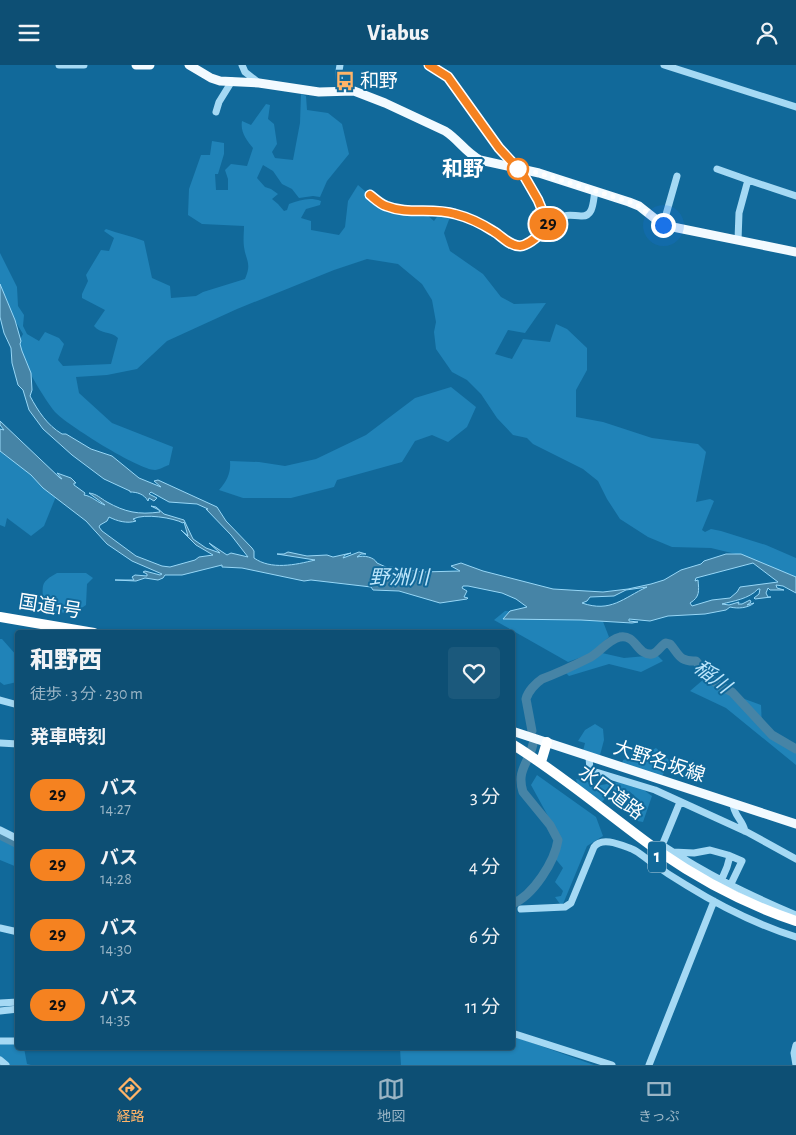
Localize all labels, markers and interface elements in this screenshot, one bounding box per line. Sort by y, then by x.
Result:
icon: menu [15,19,43,47]
icon: person [753,19,781,47]
text: Viabus [367,22,429,44]
bus stop icon: 和野 [334,70,356,92]
place label: 和野 [360,71,398,91]
district label: 和野 [442,158,484,180]
unlabelled marker [507,158,529,180]
line badge: 29 [526,208,570,240]
your location [651,213,676,238]
text: 29 [539,215,557,233]
water label: 野洲川 [369,567,431,588]
street label: 国道1号 [17,592,83,621]
button: heart [448,647,500,699]
text: 和野西 [30,649,102,673]
water label: 稲川 [690,656,736,698]
text: 徒歩 · 3 分 · 230 m [30,686,143,702]
text: 発車時刻 [30,728,106,747]
street label: 大野名坂線 [611,736,708,786]
street label: 水口道路 [575,762,648,823]
text: バス [100,779,138,798]
text: 29 [49,786,66,804]
text: 3 分 [470,788,500,807]
text: 14:27 [100,801,131,817]
road number: 1 [648,841,666,873]
text: バス [100,849,138,868]
text: 29 [49,856,66,874]
text: 4 分 [469,858,500,877]
text: 14:28 [100,871,132,887]
text: バス [100,919,138,938]
text: 29 [49,926,66,944]
text: 6 分 [469,928,500,947]
text: 14:30 [100,941,132,957]
text: バス [100,989,138,1008]
text: 29 [49,996,66,1014]
text: 11 分 [465,998,500,1017]
text: 14:35 [100,1011,130,1027]
tab: 経路 [116,1075,144,1126]
tab: 地図 [377,1075,405,1126]
tab: きっぷ [638,1075,680,1126]

